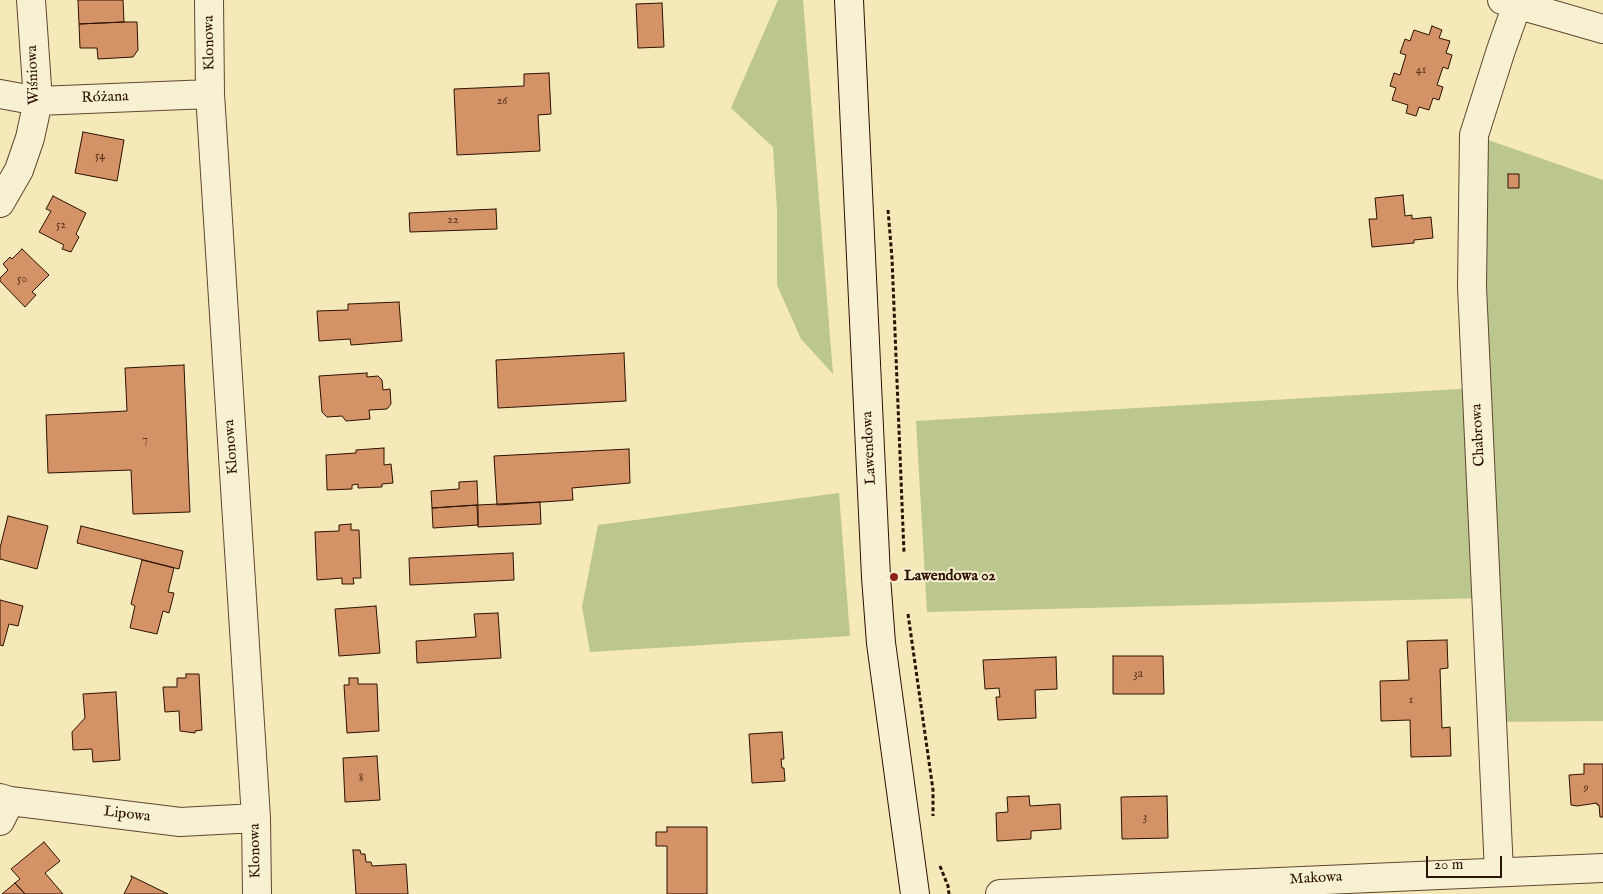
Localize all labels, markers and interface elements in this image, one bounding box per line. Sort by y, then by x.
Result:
street label: Klonowa [201,15,219,71]
street label: Wiśniowa [24,45,44,105]
house number: 41 [1416,64,1426,78]
street label: Różana [81,88,129,108]
house number: 26 [497,95,507,109]
house number: 54 [95,150,105,164]
house number: 22 [447,214,459,228]
house number: 52 [56,219,66,233]
house number: 50 [17,273,27,287]
street label: Chabrowa [1468,403,1490,467]
street label: Lawendowa [859,411,881,485]
street label: Klonowa [221,419,243,475]
house number: 7 [142,434,148,448]
place label: Lawendowa 02 [904,568,996,586]
marker: Lawendowa 02 [888,571,900,583]
house number: 3a [1133,668,1143,682]
house number: 1 [1409,694,1413,708]
house number: 8 [359,772,363,786]
house number: 9 [1583,782,1589,796]
street label: Lipowa [103,803,151,827]
house number: 3 [1143,811,1147,825]
street label: Klonowa [247,823,265,879]
scale bar [1428,846,1504,878]
text: 20 m [1434,855,1463,874]
street label: Makowa [1289,869,1343,889]

